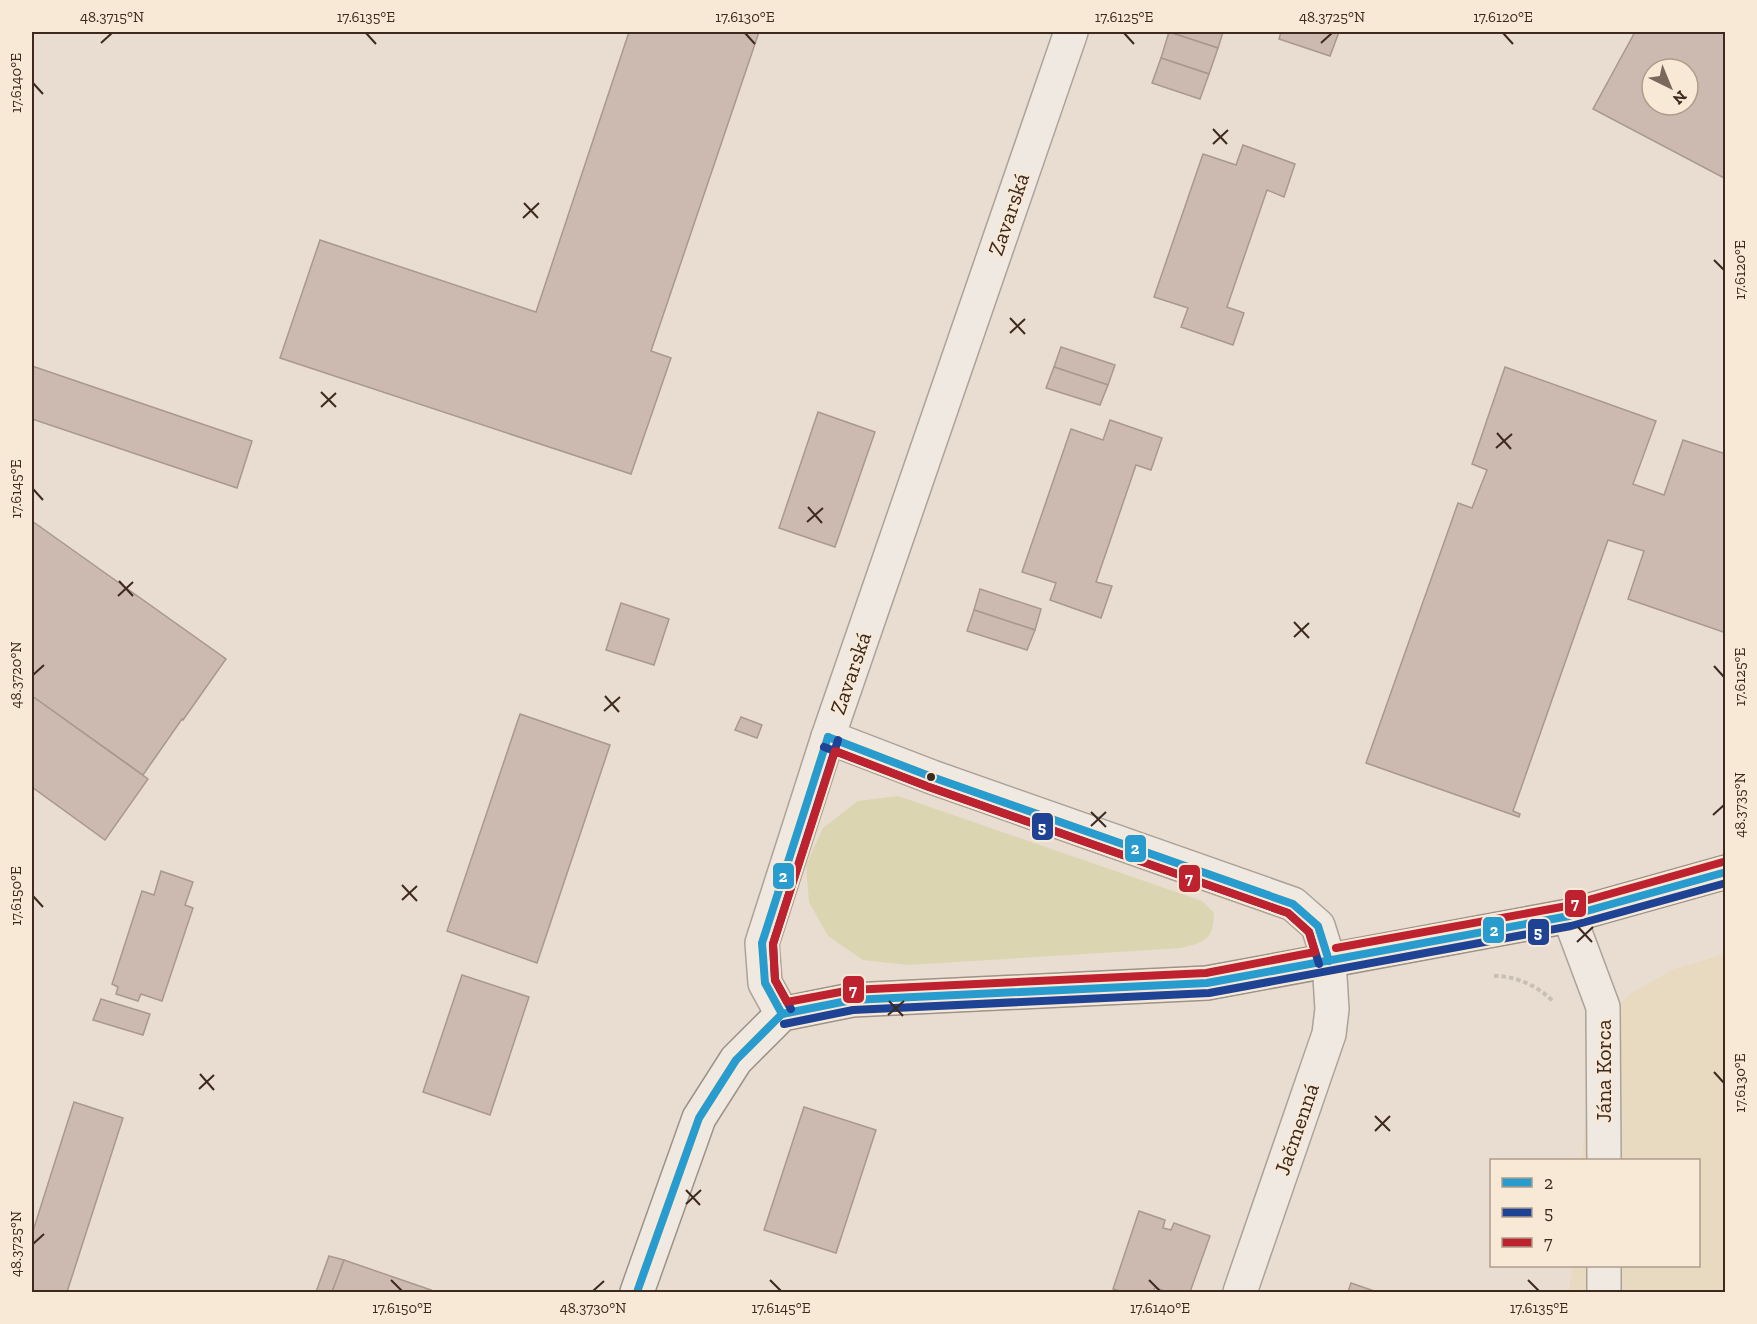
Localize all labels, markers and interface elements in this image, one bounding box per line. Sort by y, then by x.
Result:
text: 48.3715°N [80,8,144,26]
text: 17.6135°E [337,8,395,26]
text: 17.6130°E [715,8,775,26]
text: 17.6125°E [1095,8,1154,26]
text: 48.3725°N [1299,8,1365,26]
text: 17.6120°E [1473,8,1533,26]
text: 17.6140°E [7,53,25,113]
north arrow [1640,57,1700,117]
text: N [1669,87,1691,109]
street label: Zavarská [982,169,1035,259]
text: 17.6120°E [1731,240,1749,300]
text: 17.6145°E [7,459,25,519]
street label: Zavarská [824,628,877,718]
text: 48.3720°N [7,642,25,708]
text: 17.6125°E [1731,647,1749,706]
unlabelled marker [925,771,937,783]
text: 48.3735°N [1731,772,1749,838]
line badge: 5 [1031,812,1054,841]
text: 5 [1038,818,1046,837]
line badge: 2 [1124,834,1147,863]
text: 2 [1131,839,1140,858]
line badge: 2 [772,862,795,890]
line badge: 7 [1178,864,1201,893]
text: 17.6150°E [7,866,25,926]
text: 2 [779,867,788,886]
text: 7 [1185,869,1193,888]
line badge: 7 [1564,889,1587,918]
text: 7 [1571,894,1579,913]
line badge: 2 [1482,916,1505,944]
line badge: 5 [1527,918,1550,946]
text: 2 [1490,921,1499,940]
text: 5 [1534,923,1542,942]
line badge: 7 [842,975,865,1004]
text: 7 [849,981,857,1000]
street label: Jána Korca [1590,1019,1617,1123]
text: 17.6130°E [1731,1053,1749,1113]
street label: Jačmenná [1268,1079,1325,1179]
legend [1490,1159,1700,1267]
text: 2 [1544,1172,1553,1194]
text: 5 [1544,1202,1553,1224]
text: 48.3725°N [7,1211,25,1277]
text: 7 [1544,1232,1553,1254]
text: 17.6150°E [372,1299,432,1317]
text: 48.3730°N [560,1299,626,1317]
text: 17.6145°E [751,1299,811,1317]
text: 17.6140°E [1130,1299,1190,1317]
text: 17.6135°E [1510,1299,1568,1317]

